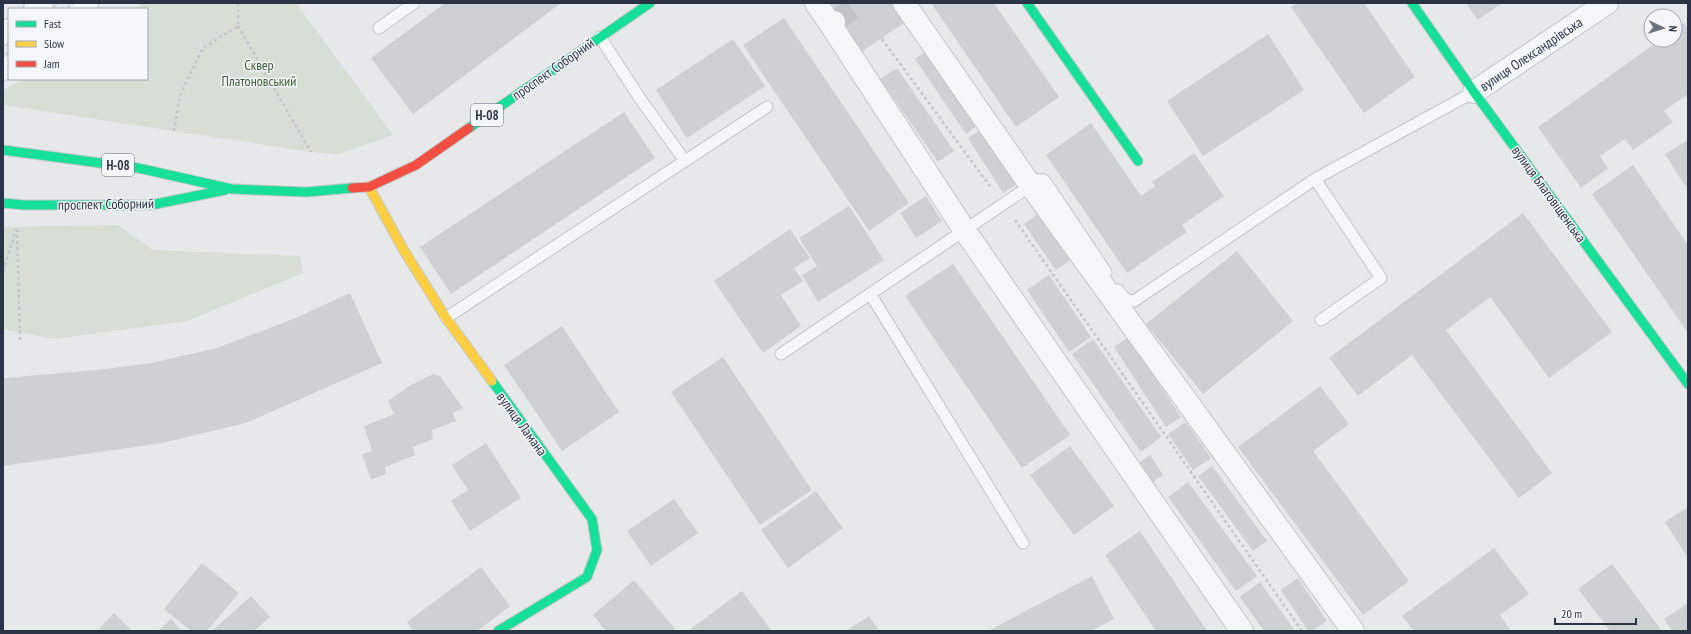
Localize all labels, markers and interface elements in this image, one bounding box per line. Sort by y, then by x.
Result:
legend [8,8,148,80]
north arrow [1643,8,1683,48]
street label: вулиця Олександрівська [1476,13,1586,95]
text: Fast [44,16,62,31]
text: N [1666,25,1680,32]
street label: проспект Соборний [508,34,598,104]
text: Slow [44,36,65,51]
text: Jam [43,56,60,71]
park label: Сквер Платоновський [222,56,296,90]
road number: Н-08 [471,104,503,126]
street label: вулиця Благовіщенська [1508,142,1590,246]
road number: Н-08 [102,154,134,176]
street label: проспект Соборний [58,194,154,214]
street label: вулиця Ламана [493,389,551,459]
scale bar [1555,600,1636,626]
text: 20 m [1561,606,1582,621]

